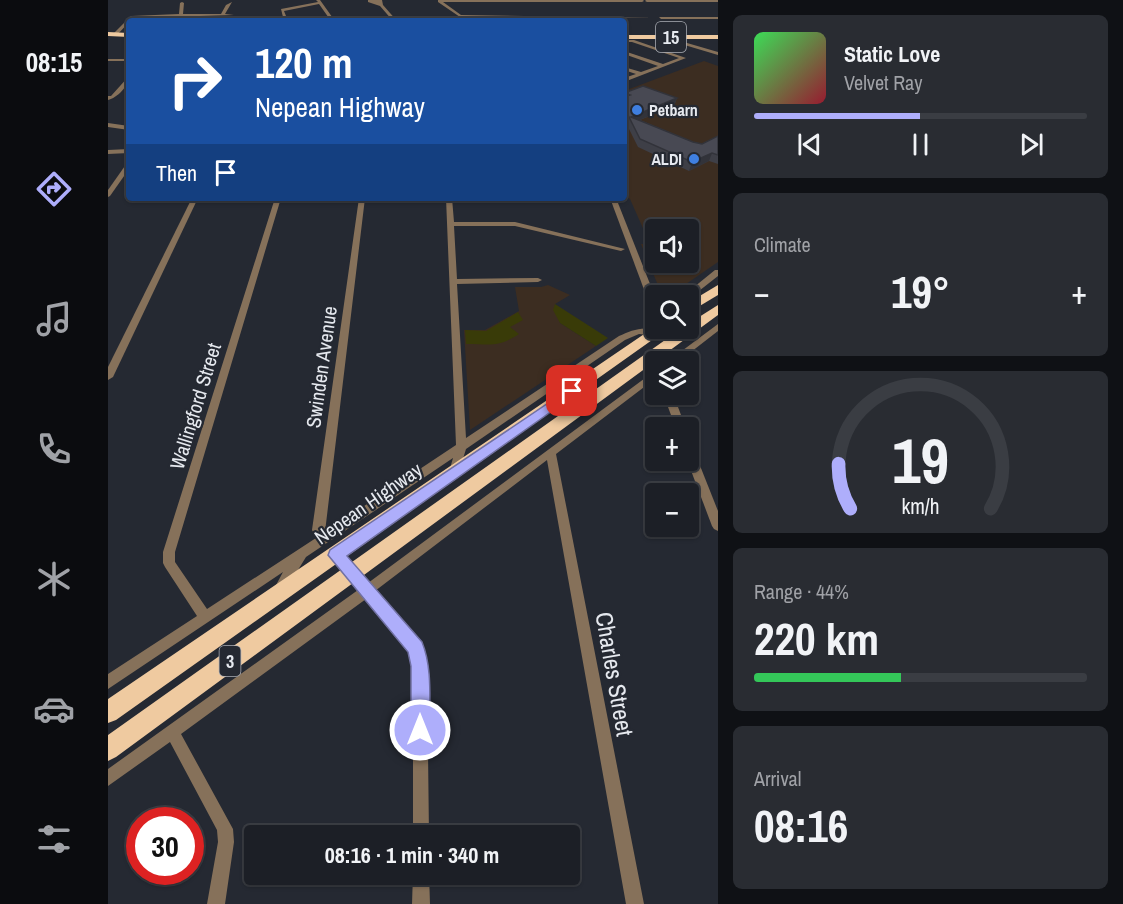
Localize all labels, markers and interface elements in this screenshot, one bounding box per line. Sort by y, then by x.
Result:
road number: 15 [656,22,686,52]
text: 120 m [255,35,353,91]
text: Static Love [844,39,940,69]
icon: right [156,42,234,120]
text: 08:15 [26,44,82,80]
text: Velvet Ray [844,69,922,96]
text: Nepean Highway [255,89,425,125]
place label: Petbarn [649,99,698,121]
marker: Petbarn [630,103,644,117]
icon: previous [793,128,826,161]
icon: pause [904,128,937,161]
icon: next [1015,128,1048,161]
place label: ALDI [651,148,682,170]
marker: ALDI [687,152,701,166]
icon: arrive [209,156,242,189]
text: Then [156,158,197,188]
icon: directions [33,168,75,210]
map controls [645,219,699,537]
button: sound [645,219,699,273]
text: Climate [754,231,811,258]
text: 19° [891,261,950,322]
text: − [754,270,770,314]
text: + [1071,270,1087,314]
button: search [645,285,699,339]
icon: music [33,298,75,340]
street label: Swinden Avenue [299,304,343,430]
street label: Wallingford Street [163,339,227,472]
button: layers [645,351,699,405]
pin [546,365,597,416]
icon: arrive [555,374,588,407]
button: + [645,417,699,471]
text: 19 [892,418,949,502]
icon: phone [33,428,75,470]
street label: Nepean Highway [309,455,428,550]
button: − [645,483,699,537]
text: km/h [901,492,940,521]
icon: climate [33,558,75,600]
text: Range · 44% [754,578,849,605]
text: 220 km [754,608,879,669]
street label: Charles Street [588,609,642,739]
road number: 3 [220,646,240,676]
icon: car [33,688,75,730]
position arrow [388,698,452,762]
text: Arrival [754,765,801,792]
text: 08:16 [754,795,848,856]
speed limit sign: 30 [126,807,204,885]
icon: filters [33,818,75,860]
text: 08:16 · 1 min · 340 m [325,840,499,870]

